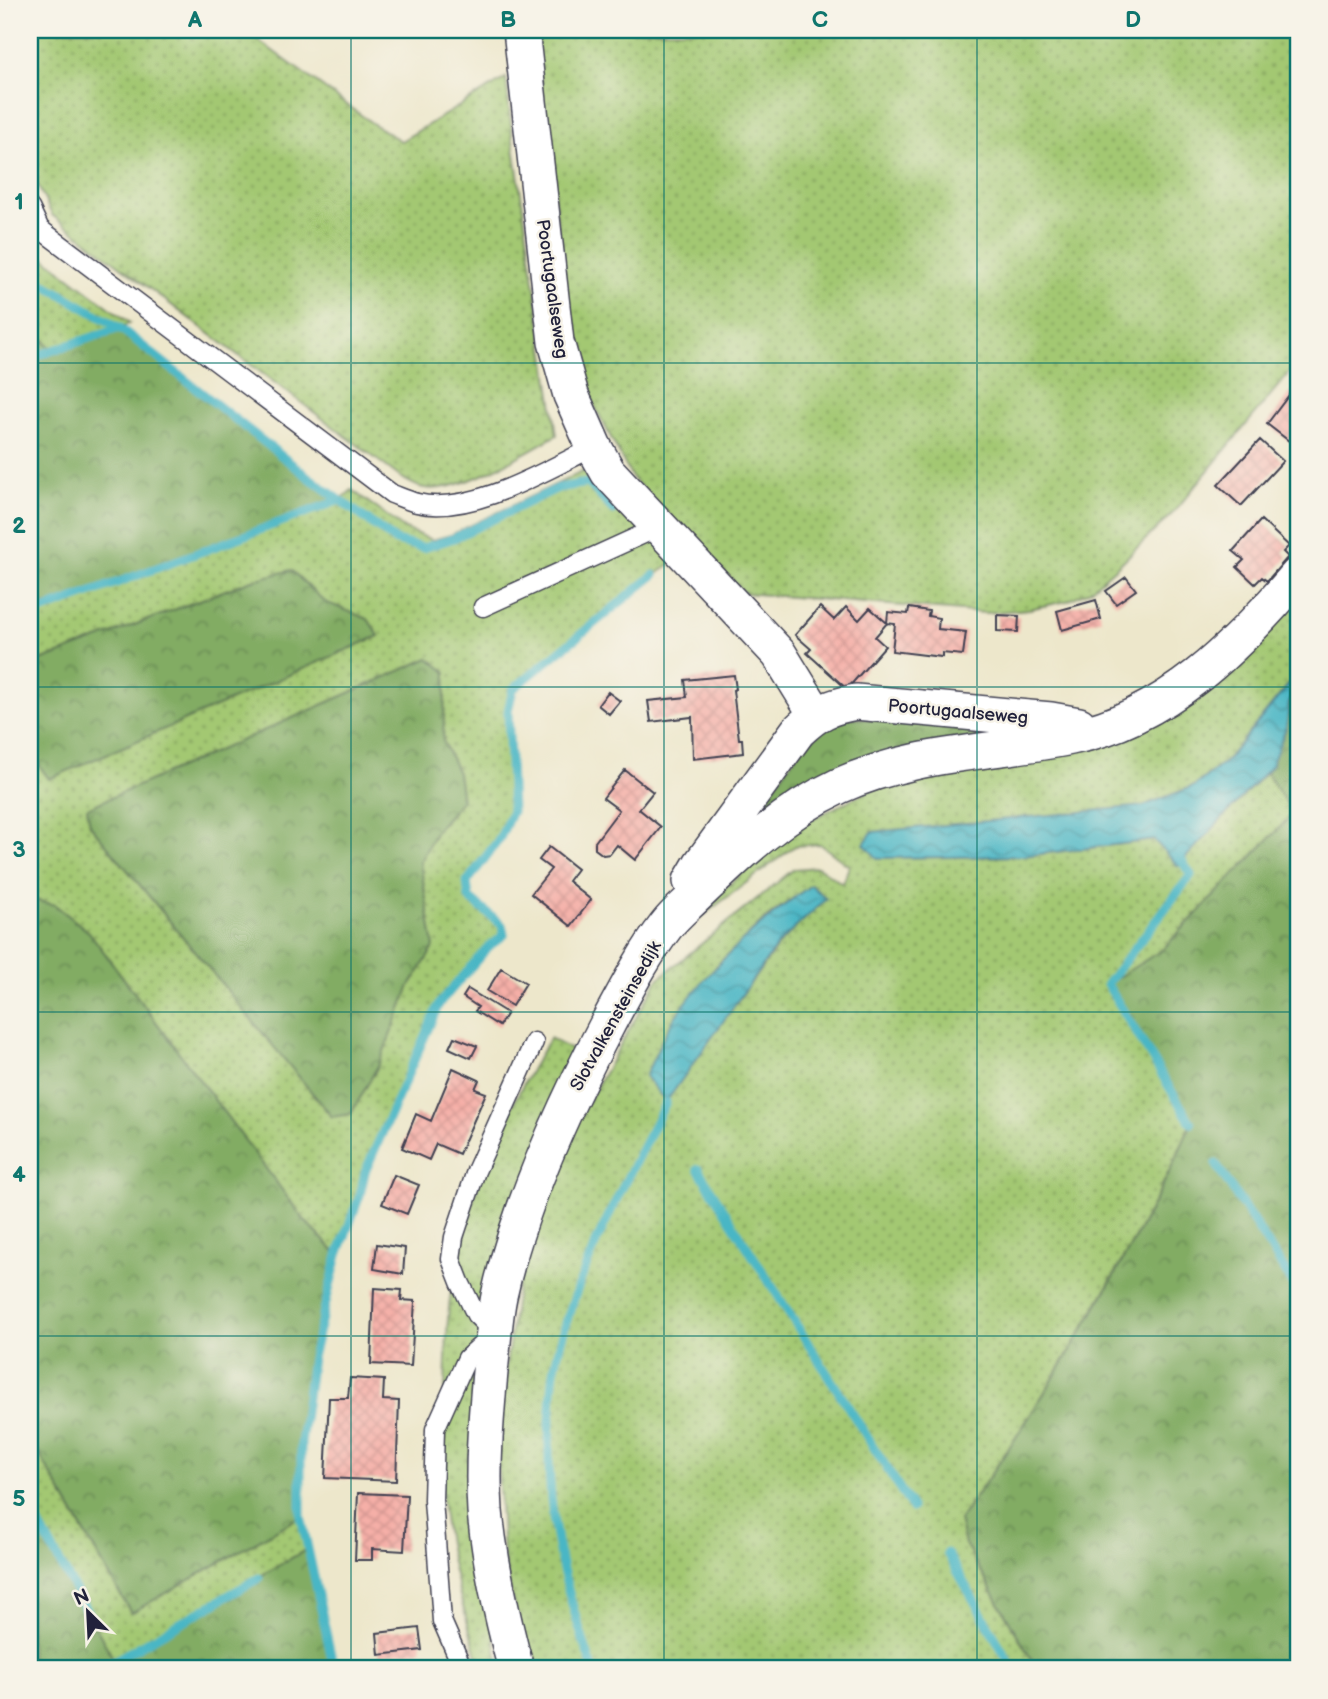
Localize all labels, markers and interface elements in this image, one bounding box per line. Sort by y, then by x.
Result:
text: A [187,6,203,34]
text: B [500,6,516,34]
text: C [812,6,828,34]
text: D [1125,6,1141,34]
text: 1 [14,188,24,216]
street label: Poortugaalseweg [532,218,572,360]
text: 2 [12,512,26,540]
street label: Poortugaalseweg [887,695,1029,729]
text: 3 [12,836,26,864]
street label: Slotvalkensteinsedijk [566,937,666,1095]
text: 4 [12,1161,26,1189]
text: 5 [12,1485,26,1513]
north arrow [52,1576,122,1646]
text: N [70,1584,93,1611]

